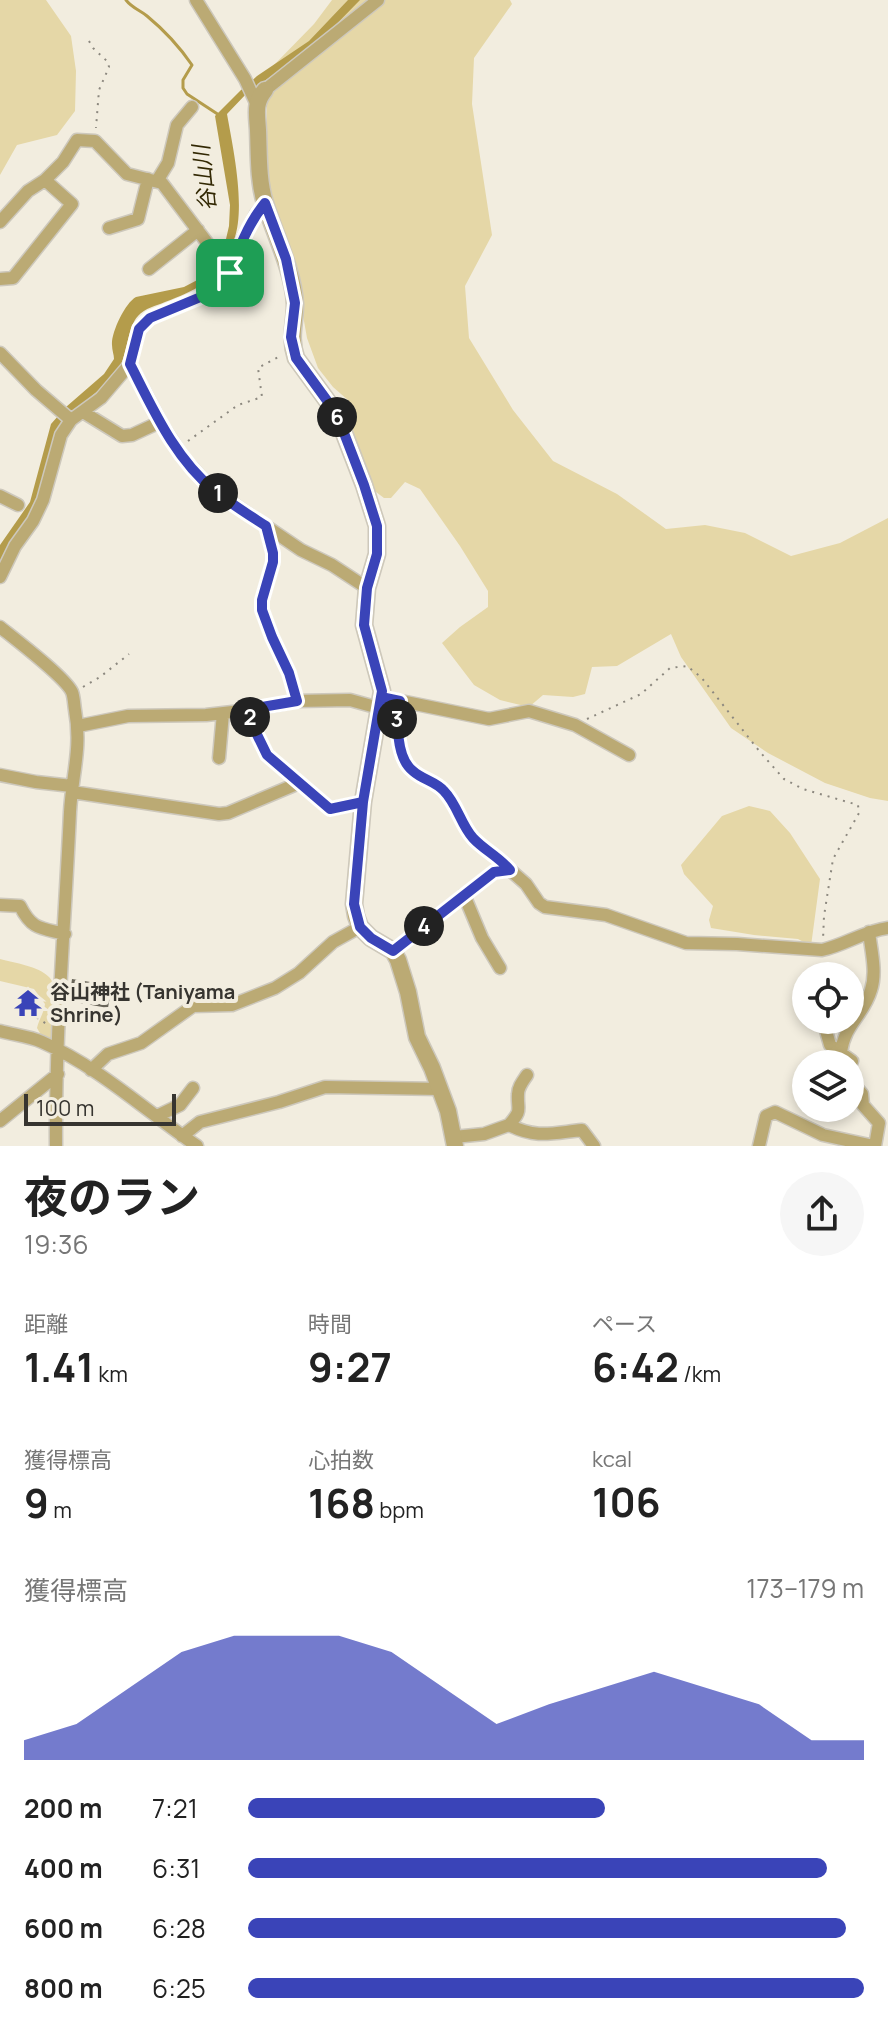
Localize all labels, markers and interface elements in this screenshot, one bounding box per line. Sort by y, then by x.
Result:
water label: 谷山川 [185,142,222,212]
pin [196,239,264,307]
icon: arrive [208,251,252,295]
pin: 6 [317,397,357,437]
text: 6 [330,402,344,432]
pin: 1 [198,473,238,513]
text: 1 [213,478,223,508]
pin: 2 [230,697,270,737]
pin: 3 [377,699,417,739]
text: 2 [243,702,257,732]
text: 3 [391,704,403,734]
pin: 4 [404,906,444,946]
text: 4 [417,911,431,941]
map controls [792,962,864,1122]
button: locate [792,962,864,1034]
place label: 谷山神社 (Taniyama Shrine) [50,978,235,1028]
temple icon: 谷山神社 (Taniyama Shrine) [13,988,43,1018]
button: layers [792,1050,864,1122]
scale bar [24,1090,176,1126]
text: 100 m [36,1093,94,1123]
text: 夜のラン [24,1166,200,1226]
button: share [780,1172,864,1256]
text: 19:36 [24,1226,89,1262]
text: 距離 [24,1309,68,1339]
text: 時間 [308,1309,352,1339]
text: ペース [592,1309,657,1339]
text: 1.41 [24,1339,94,1394]
text: 9:27 [308,1339,392,1394]
text: 6:42 [592,1339,679,1394]
text: km [94,1359,128,1389]
text: /km [679,1359,721,1389]
text: kcal [592,1444,632,1474]
text: 獲得標高 [24,1445,112,1475]
text: 心拍数 [308,1445,374,1475]
text: 106 [592,1474,661,1529]
text: 9 [24,1475,49,1530]
text: 168 [308,1475,375,1530]
text: m [49,1495,72,1525]
text: bpm [375,1495,424,1525]
text: 173–179 m [746,1570,864,1606]
text: 獲得標高 [24,1572,128,1608]
text: 200 m [24,1790,102,1826]
text: 7:21 [152,1790,198,1826]
text: 400 m [24,1850,103,1886]
text: 6:31 [152,1850,200,1886]
text: 600 m [24,1910,103,1946]
text: 6:28 [152,1910,206,1946]
text: 800 m [24,1970,103,2006]
text: 6:25 [152,1970,206,2006]

